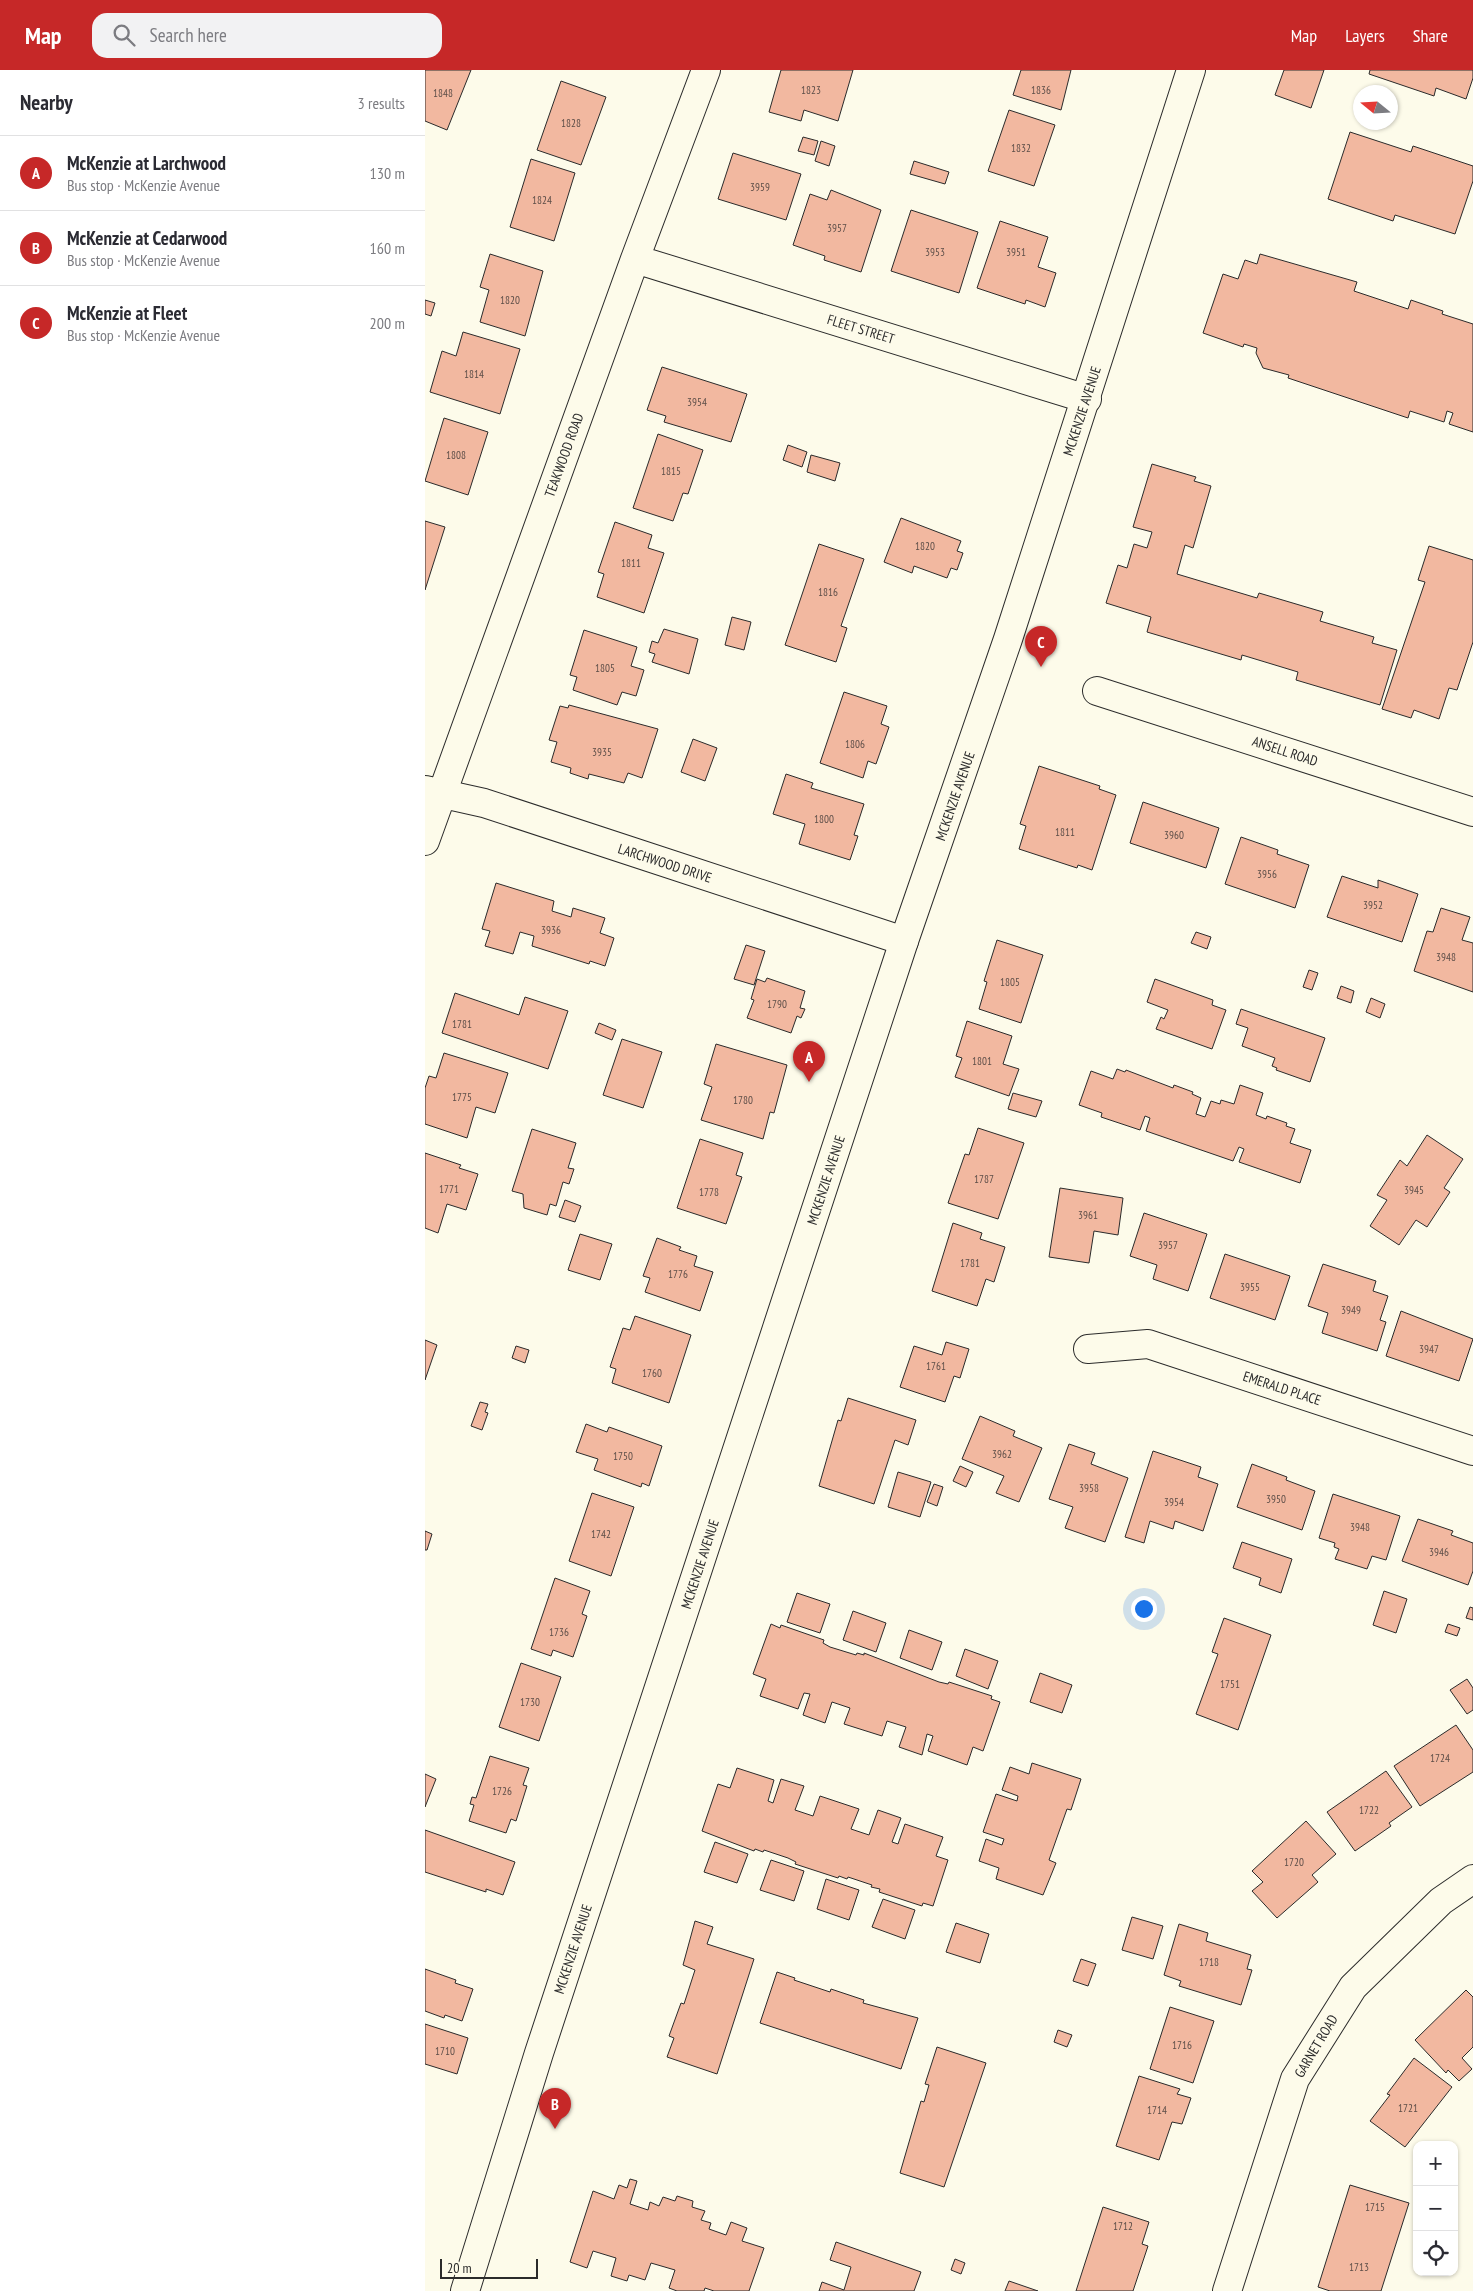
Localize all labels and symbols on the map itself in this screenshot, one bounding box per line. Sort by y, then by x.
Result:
house number: 1823 [801,83,821,97]
house number: 1836 [1031,83,1051,97]
north arrow [1353,85,1398,130]
house number: 1848 [433,86,453,100]
house number: 1828 [561,116,581,130]
house number: 1832 [1011,141,1031,155]
house number: 3959 [750,180,770,194]
house number: 1824 [532,193,552,207]
house number: 3957 [827,221,847,235]
house number: 3953 [925,245,945,259]
house number: 3951 [1006,245,1026,259]
house number: 1820 [500,293,520,307]
street label: FLEET STREET [825,310,898,348]
street label: MCKENZIE AVENUE [1059,364,1105,458]
house number: 1814 [464,367,484,381]
house number: 3954 [687,395,707,409]
street label: TEAKWOOD ROAD [540,410,588,500]
house number: 1808 [446,448,466,462]
house number: 1815 [661,464,681,478]
house number: 1820 [915,539,935,553]
house number: 1811 [621,556,641,570]
house number: 1816 [818,585,838,599]
pin: C [1025,626,1057,667]
house number: 1805 [595,661,615,675]
street label: ANSELL ROAD [1250,732,1320,770]
house number: 1806 [845,737,865,751]
house number: 3935 [592,745,612,759]
street label: MCKENZIE AVENUE [931,749,979,843]
house number: 1800 [814,812,834,826]
house number: 1811 [1055,825,1075,839]
house number: 3960 [1164,828,1184,842]
street label: LARCHWOOD DRIVE [616,839,714,887]
house number: 3956 [1257,867,1277,881]
house number: 3952 [1363,898,1383,912]
house number: 3936 [541,923,561,937]
house number: 3948 [1436,950,1456,964]
house number: 1805 [1000,975,1020,989]
house number: 1790 [767,997,787,1011]
house number: 1781 [452,1017,472,1031]
pin: A [793,1041,825,1082]
house number: 1801 [972,1054,992,1068]
house number: 1775 [452,1090,472,1104]
house number: 1780 [733,1093,753,1107]
street label: MCKENZIE AVENUE [803,1133,849,1227]
house number: 1787 [974,1172,994,1186]
house number: 1771 [439,1182,459,1196]
house number: 3945 [1404,1183,1424,1197]
house number: 1778 [699,1185,719,1199]
house number: 3961 [1078,1208,1098,1222]
house number: 3957 [1158,1238,1178,1252]
house number: 1781 [960,1256,980,1270]
house number: 1776 [668,1267,688,1281]
house number: 3955 [1240,1280,1260,1294]
house number: 3949 [1341,1303,1361,1317]
house number: 3947 [1419,1342,1439,1356]
house number: 1761 [926,1359,946,1373]
house number: 1760 [642,1366,662,1380]
street label: EMERALD PLACE [1241,1367,1323,1409]
house number: 3962 [992,1447,1012,1461]
house number: 1750 [613,1449,633,1463]
house number: 3958 [1079,1481,1099,1495]
house number: 3950 [1266,1492,1286,1506]
house number: 3954 [1164,1495,1184,1509]
street label: MCKENZIE AVENUE [677,1517,723,1611]
house number: 3948 [1350,1520,1370,1534]
house number: 1742 [591,1527,611,1541]
house number: 3946 [1429,1545,1449,1559]
your location [1131,1596,1157,1622]
house number: 1736 [549,1625,569,1639]
house number: 1751 [1220,1677,1240,1691]
house number: 1730 [520,1695,540,1709]
house number: 1724 [1430,1751,1450,1765]
house number: 1726 [492,1784,512,1798]
house number: 1722 [1359,1803,1379,1817]
house number: 1720 [1284,1855,1304,1869]
street label: MCKENZIE AVENUE [550,1902,596,1996]
house number: 1718 [1199,1955,1219,1969]
street label: GARNET ROAD [1290,2011,1342,2081]
house number: 1716 [1172,2038,1192,2052]
house number: 1710 [435,2044,455,2058]
pin: B [539,2088,571,2129]
house number: 1721 [1398,2101,1418,2115]
house number: 1714 [1147,2103,1167,2117]
house number: 1715 [1365,2200,1385,2214]
house number: 1712 [1113,2219,1133,2233]
scale bar [440,2256,537,2279]
house number: 1713 [1349,2260,1369,2274]

